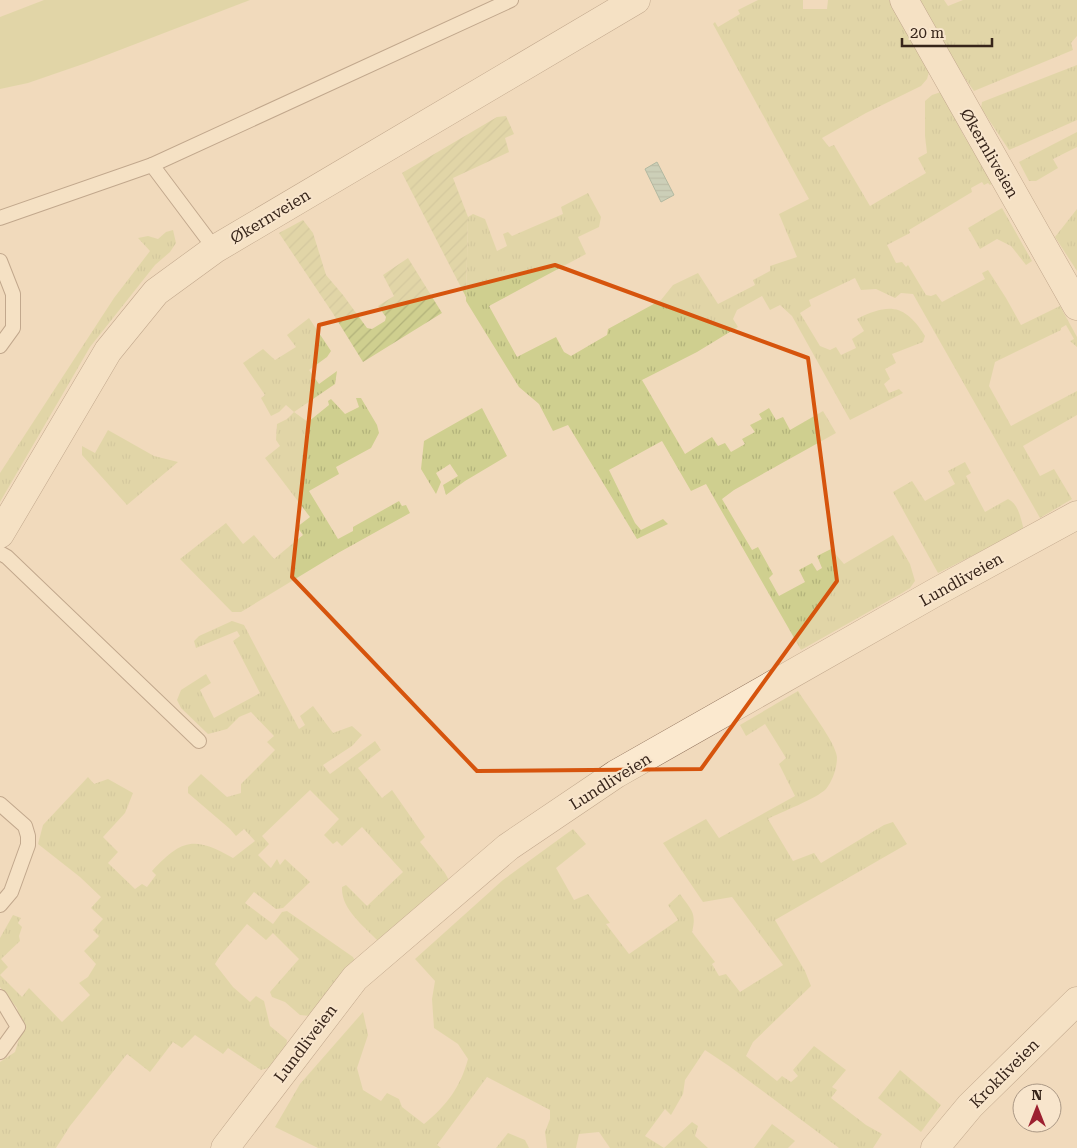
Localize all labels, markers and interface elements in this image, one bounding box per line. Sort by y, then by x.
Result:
scale bar [902,15,992,47]
text: 20 m [910,24,945,42]
street label: Økernliveien [956,105,1023,201]
street label: Økernveien [227,185,314,248]
street label: Lundliveien [916,549,1006,610]
street label: Lundliveien [566,749,655,814]
street label: Lundliveien [270,1001,341,1086]
street label: Krokliveien [966,1035,1043,1112]
north arrow [1012,1083,1062,1133]
text: N [1032,1087,1043,1103]

